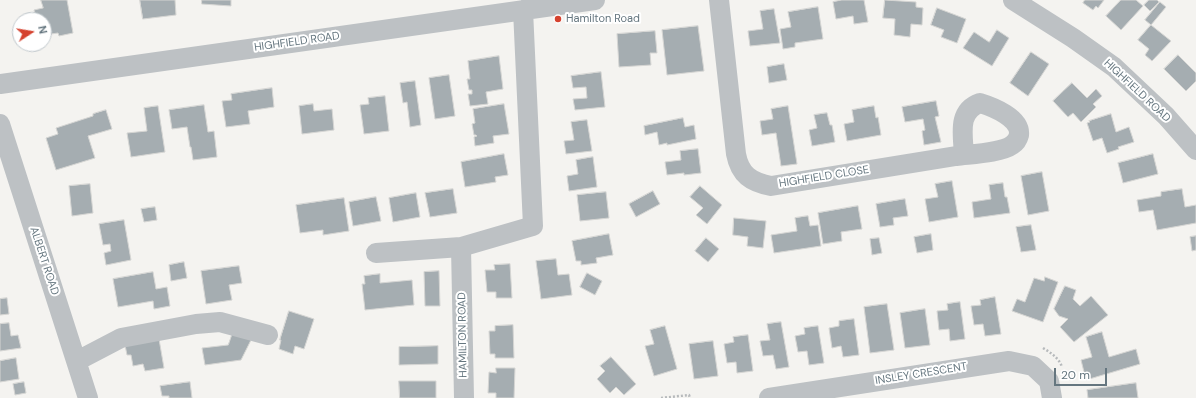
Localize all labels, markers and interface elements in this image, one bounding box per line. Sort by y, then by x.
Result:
north arrow [12,12,52,52]
place label: Hamilton Road [566,12,640,26]
marker: Hamilton Road [553,14,563,24]
text: N [35,24,50,35]
street label: HIGHFIELD ROAD [253,29,341,55]
street label: HIGHFIELD ROAD [1101,57,1173,125]
street label: HIGHFIELD CLOSE [778,163,870,191]
street label: ALBERT ROAD [27,225,61,297]
street label: HAMILTON ROAD [456,292,470,378]
street label: INSLEY CRESCENT [874,360,968,388]
scale bar [1056,360,1109,386]
text: 20 m [1061,367,1090,383]

